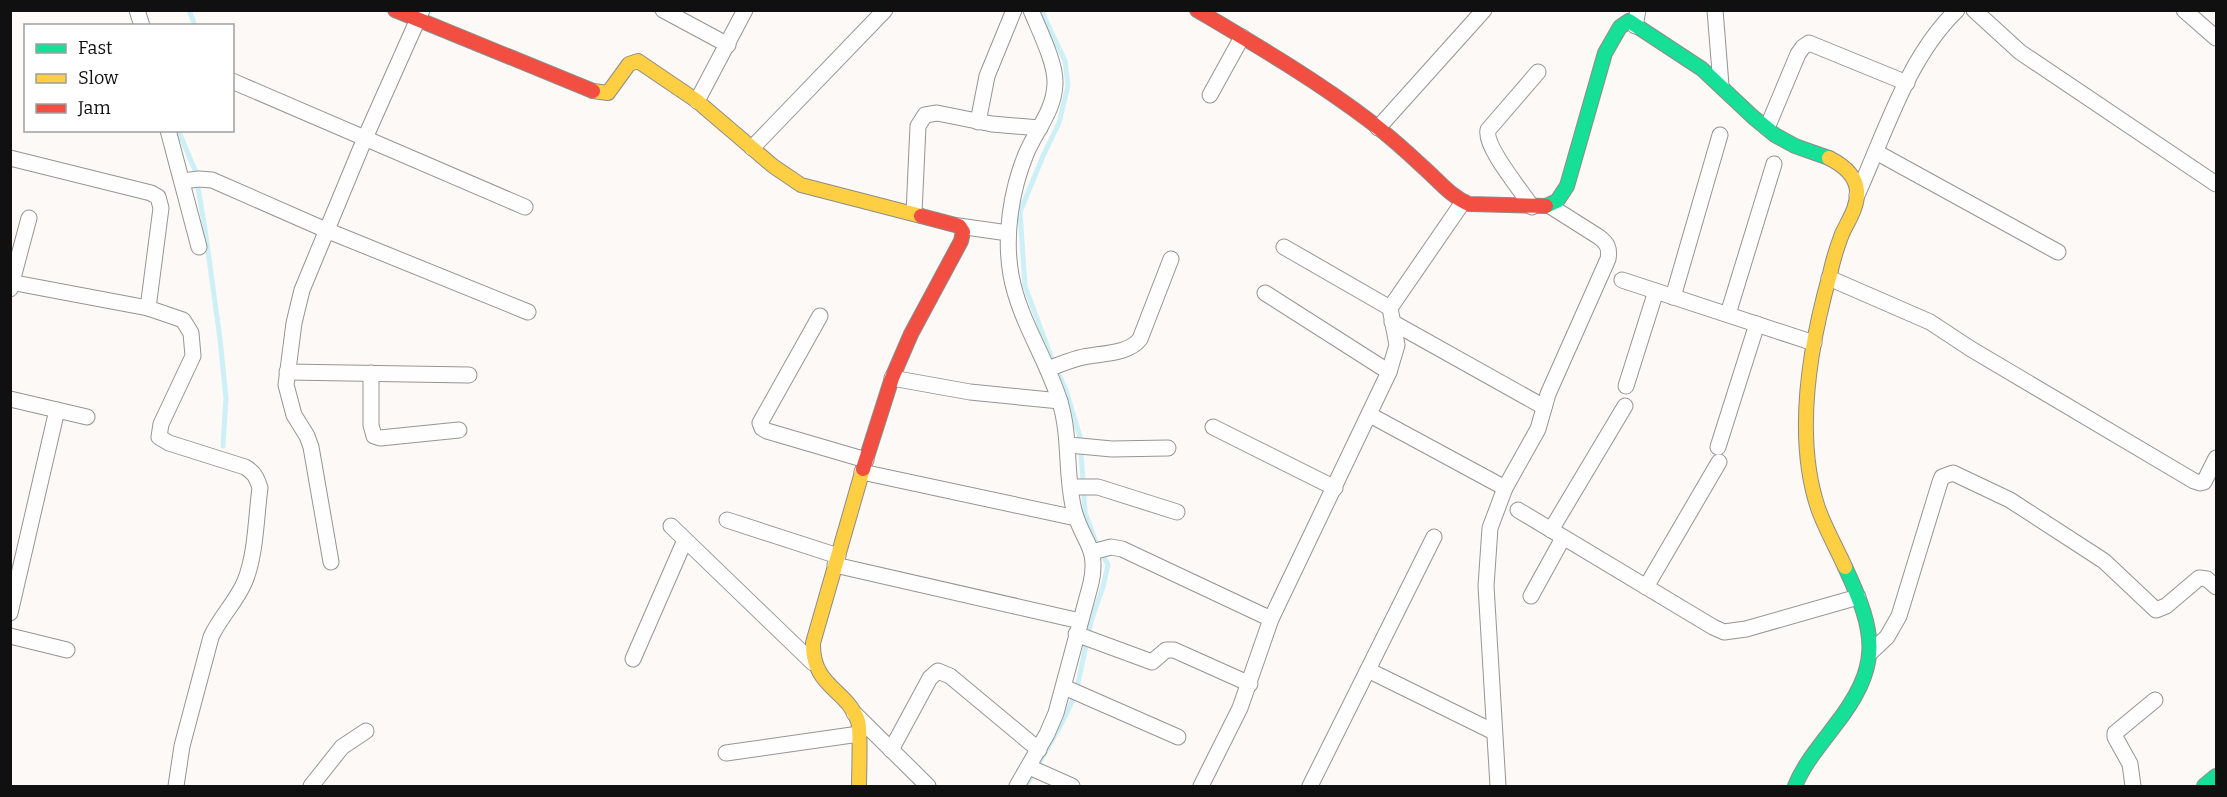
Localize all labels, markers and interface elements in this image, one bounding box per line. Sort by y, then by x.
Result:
legend [24,24,234,132]
text: Fast [78,37,113,59]
text: Slow [78,67,119,89]
text: Jam [77,97,111,119]

